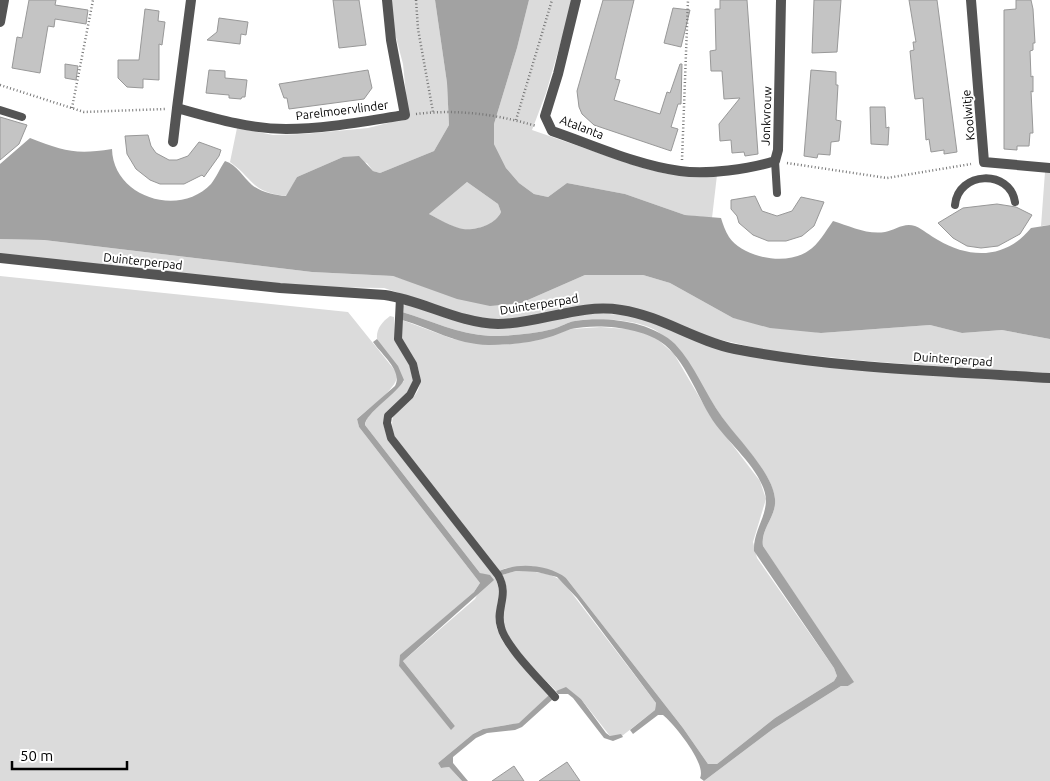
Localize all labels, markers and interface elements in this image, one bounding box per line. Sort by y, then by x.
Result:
street label: Jonkvrouw [758,85,774,146]
street label: Koolwitje [959,89,977,141]
street label: Parelmoervlinder [295,98,390,122]
street label: Atalanta [558,113,606,141]
street label: Duinterperpad [103,250,183,272]
street label: Duinterperpad [499,291,579,317]
street label: Duinterperpad [913,350,993,368]
scale bar [12,738,128,770]
text: 50 m [20,747,53,764]

